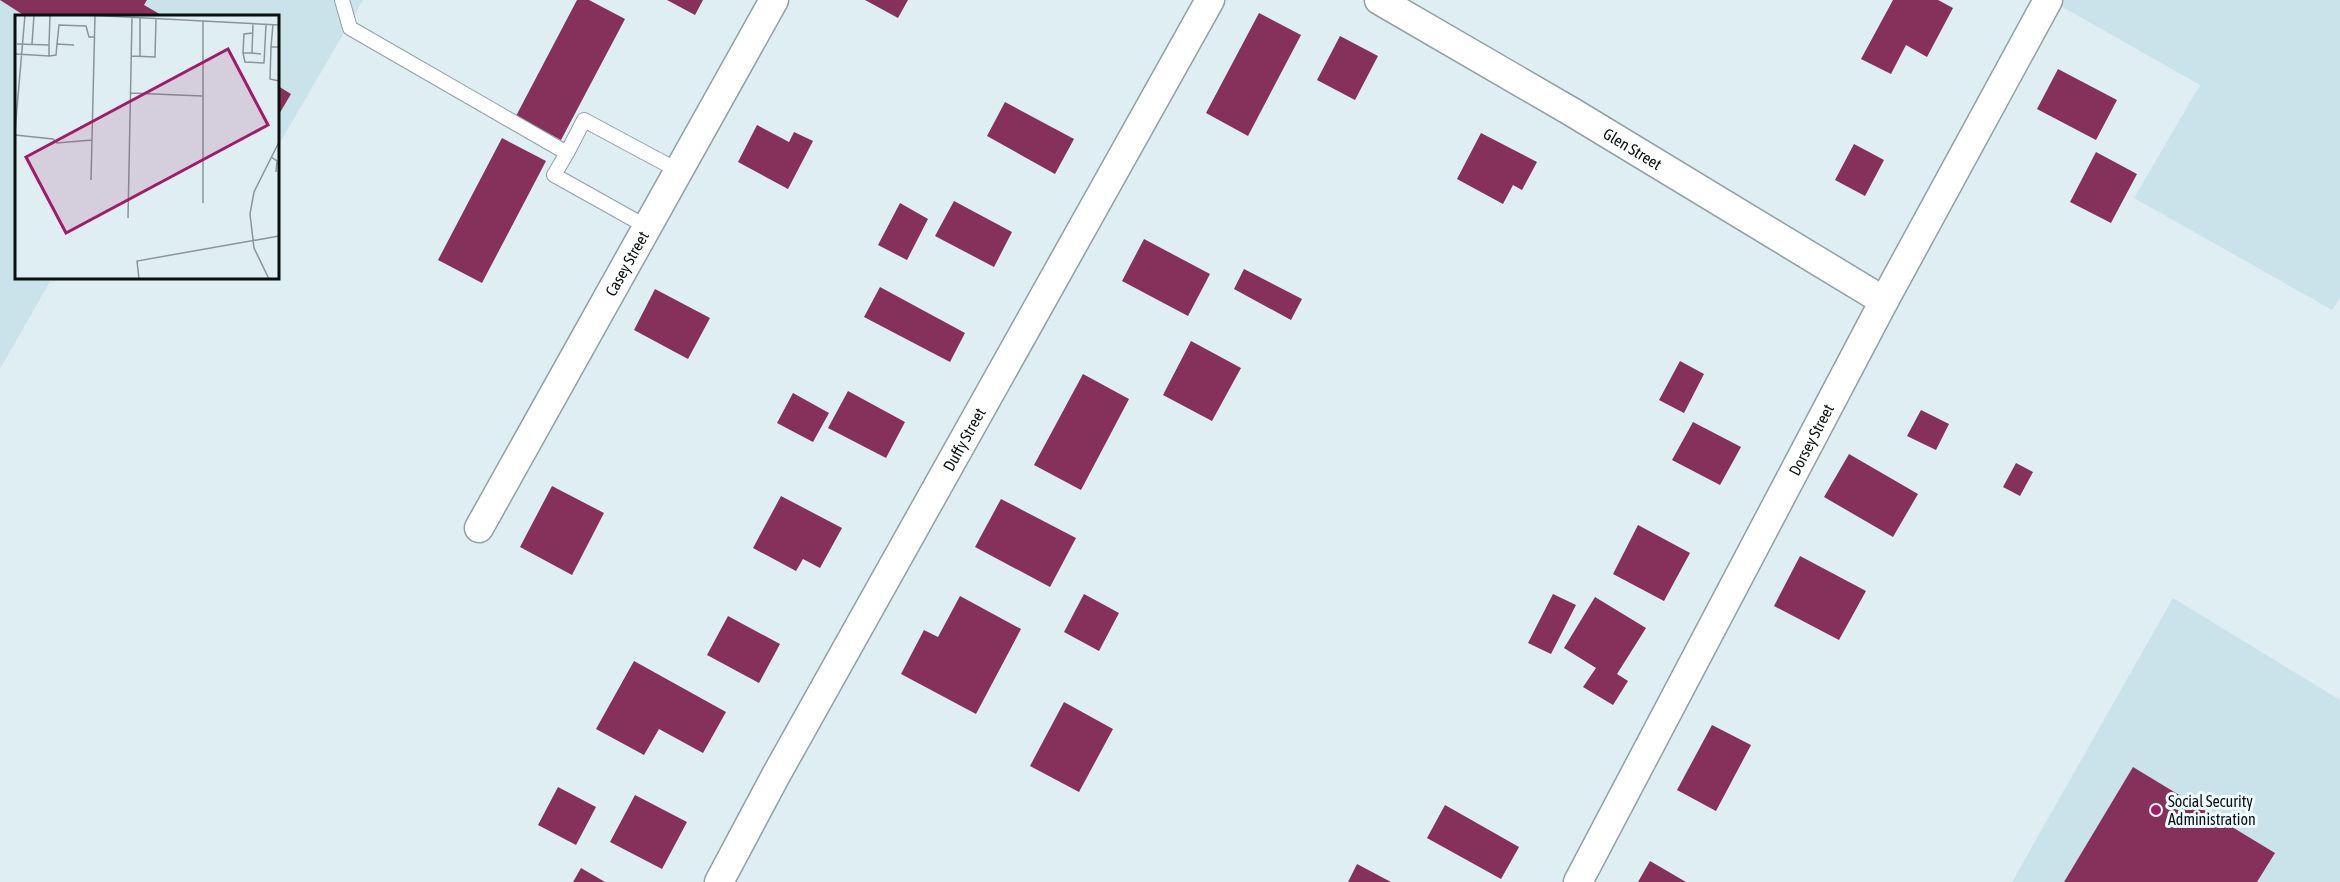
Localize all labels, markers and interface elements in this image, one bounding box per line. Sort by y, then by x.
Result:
inset map [15,15,279,279]
street label: Glen Street [1600,124,1665,173]
street label: Casey Street [602,228,652,299]
street label: Dorsey Street [1785,401,1837,478]
street label: Duffy Street [939,404,989,474]
place label: Social Security Administration [2168,792,2256,828]
marker: Social Security Administration [2149,803,2163,817]

